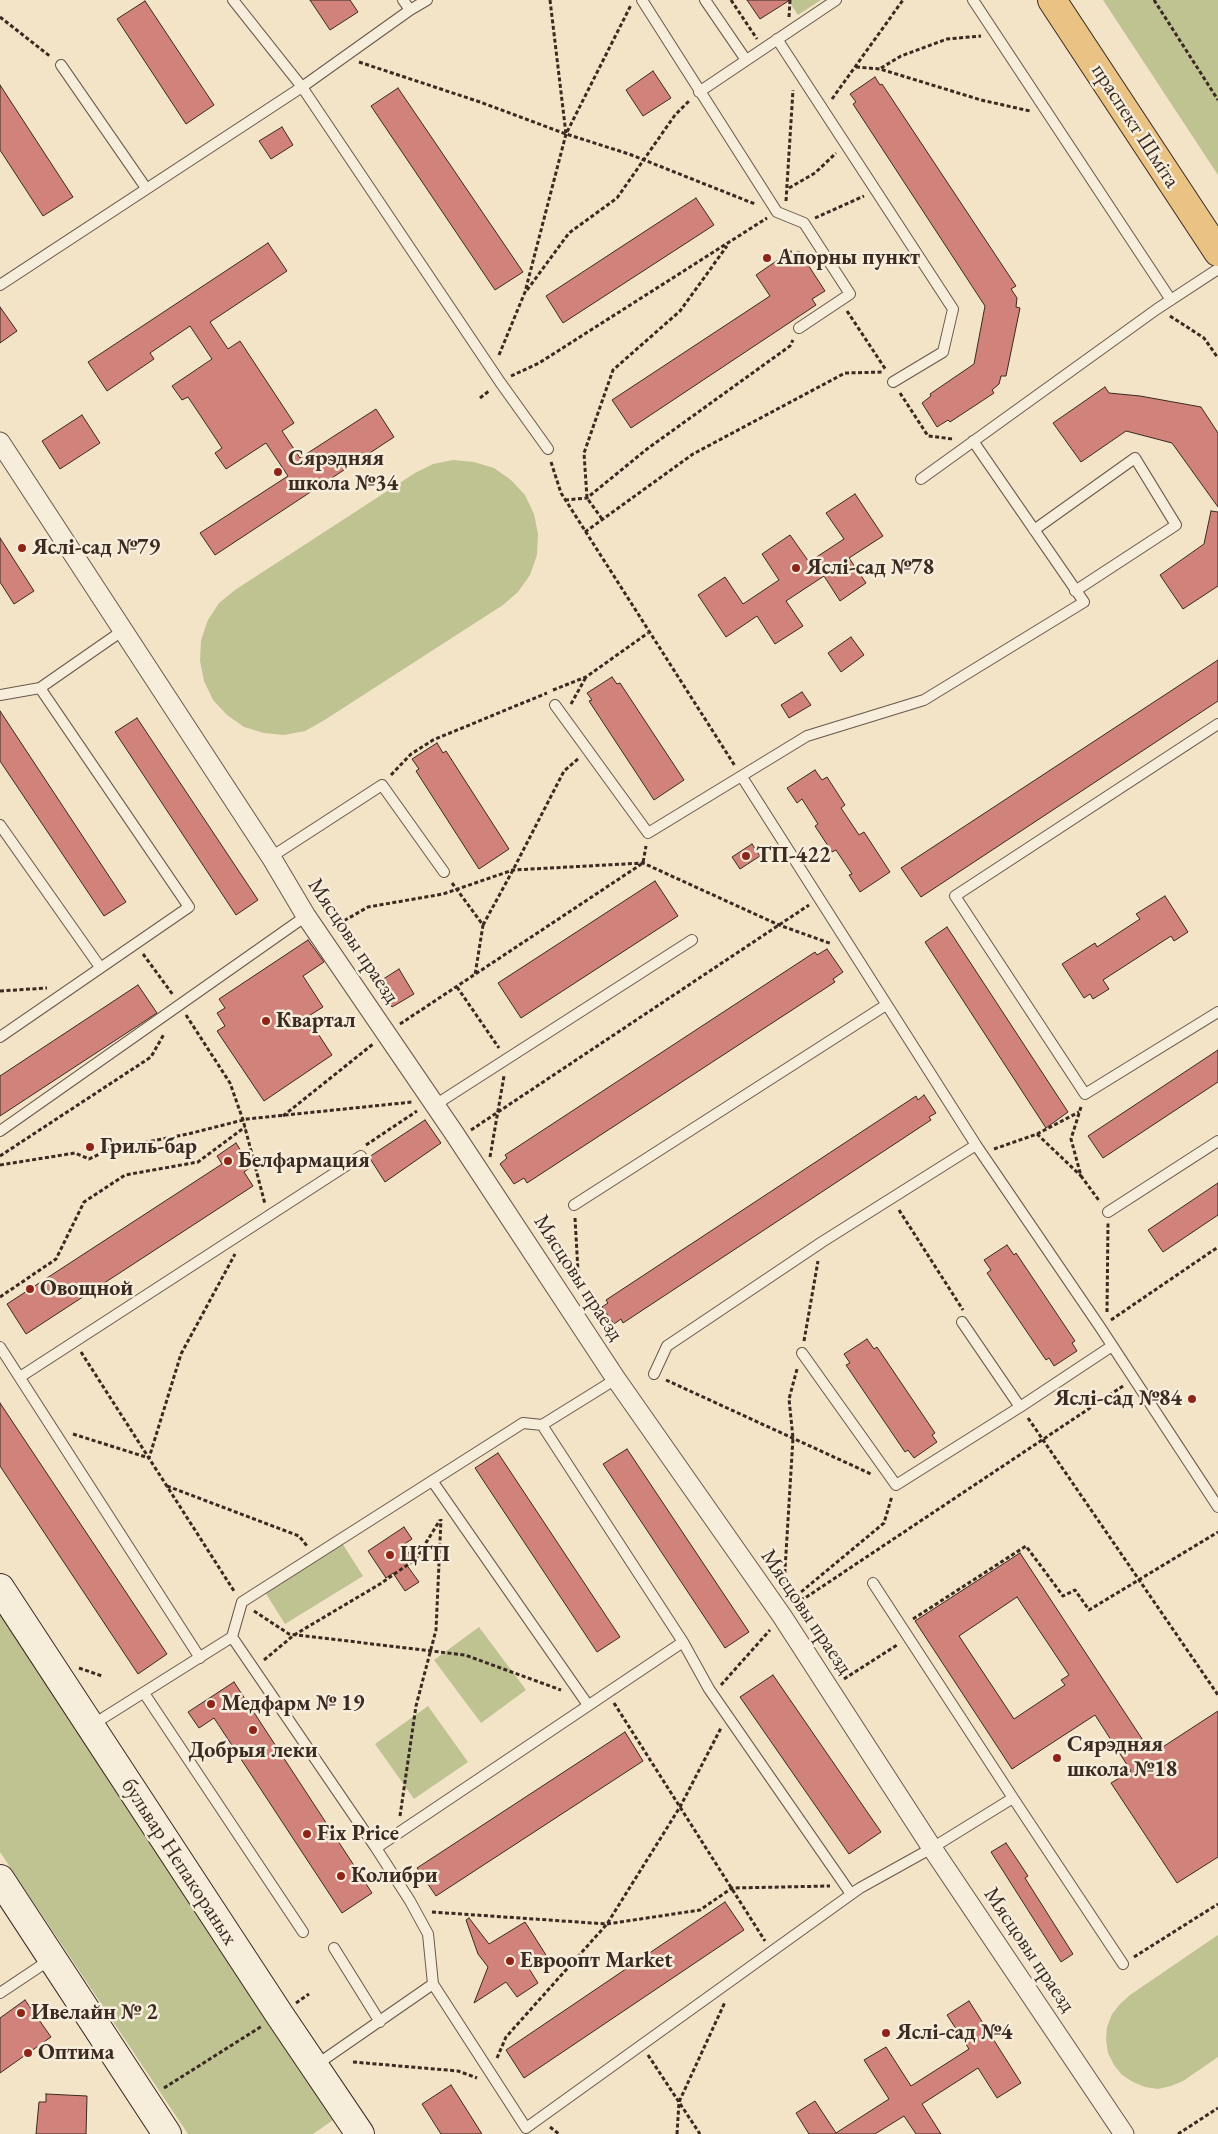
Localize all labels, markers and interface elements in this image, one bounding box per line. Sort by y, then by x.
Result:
street label: праспект Шміта [1085,59,1185,193]
place label: Апорны пункт [777,245,920,271]
marker: Апорны пункт [761,252,773,264]
place label: Сярэдняя школа №34 [288,446,398,498]
marker: Сярэдняя школа №34 [272,466,284,478]
place label: Яслі-сад №79 [32,535,160,561]
marker: Яслі-сад №79 [16,542,28,554]
place label: Яслі-сад №78 [806,555,934,581]
marker: Яслі-сад №78 [790,562,802,574]
place label: ТП-422 [756,843,831,869]
marker: ТП-422 [740,850,752,862]
street label: Мясцовы праезд [301,873,405,1009]
place label: Квартал [276,1008,356,1034]
marker: Квартал [260,1015,272,1027]
place label: Гриль-бар [100,1134,197,1160]
marker: Гриль-бар [84,1141,96,1153]
place label: Белфармация [238,1148,370,1174]
marker: Белфармация [222,1155,234,1167]
street label: Мясцовы праезд [527,1210,629,1346]
place label: Овощной [40,1276,133,1302]
marker: Овощной [24,1283,36,1295]
place label: Яслі-сад №84 [1054,1386,1182,1412]
marker: Яслі-сад №84 [1186,1393,1198,1405]
place label: ЦТП [400,1542,450,1568]
street label: Мясцовы праезд [754,1544,858,1680]
marker: ЦТП [384,1549,396,1561]
place label: Медфарм № 19 [221,1691,364,1717]
marker: Медфарм № 19 [205,1698,217,1710]
marker: Добрыя леки [247,1724,259,1736]
place label: Сярэдняя школа №18 [1067,1732,1177,1784]
place label: Добрыя леки [188,1738,318,1764]
marker: Сярэдняя школа №18 [1051,1752,1063,1764]
street label: бульвар Непакораных [115,1774,243,1950]
place label: Fix Price [317,1821,399,1847]
marker: Fix Price [301,1828,313,1840]
place label: Колибри [351,1863,438,1889]
marker: Колибри [335,1870,347,1882]
street label: Мясцовы праезд [977,1882,1081,2018]
place label: Евроопт Market [520,1948,673,1974]
marker: Евроопт Market [504,1955,516,1967]
place label: Ивелайн № 2 [31,2000,158,2026]
marker: Ивелайн № 2 [15,2007,27,2019]
place label: Яслі-сад №4 [896,2020,1012,2046]
marker: Яслі-сад №4 [880,2027,892,2039]
place label: Оптима [38,2040,114,2066]
marker: Оптима [22,2047,34,2059]

